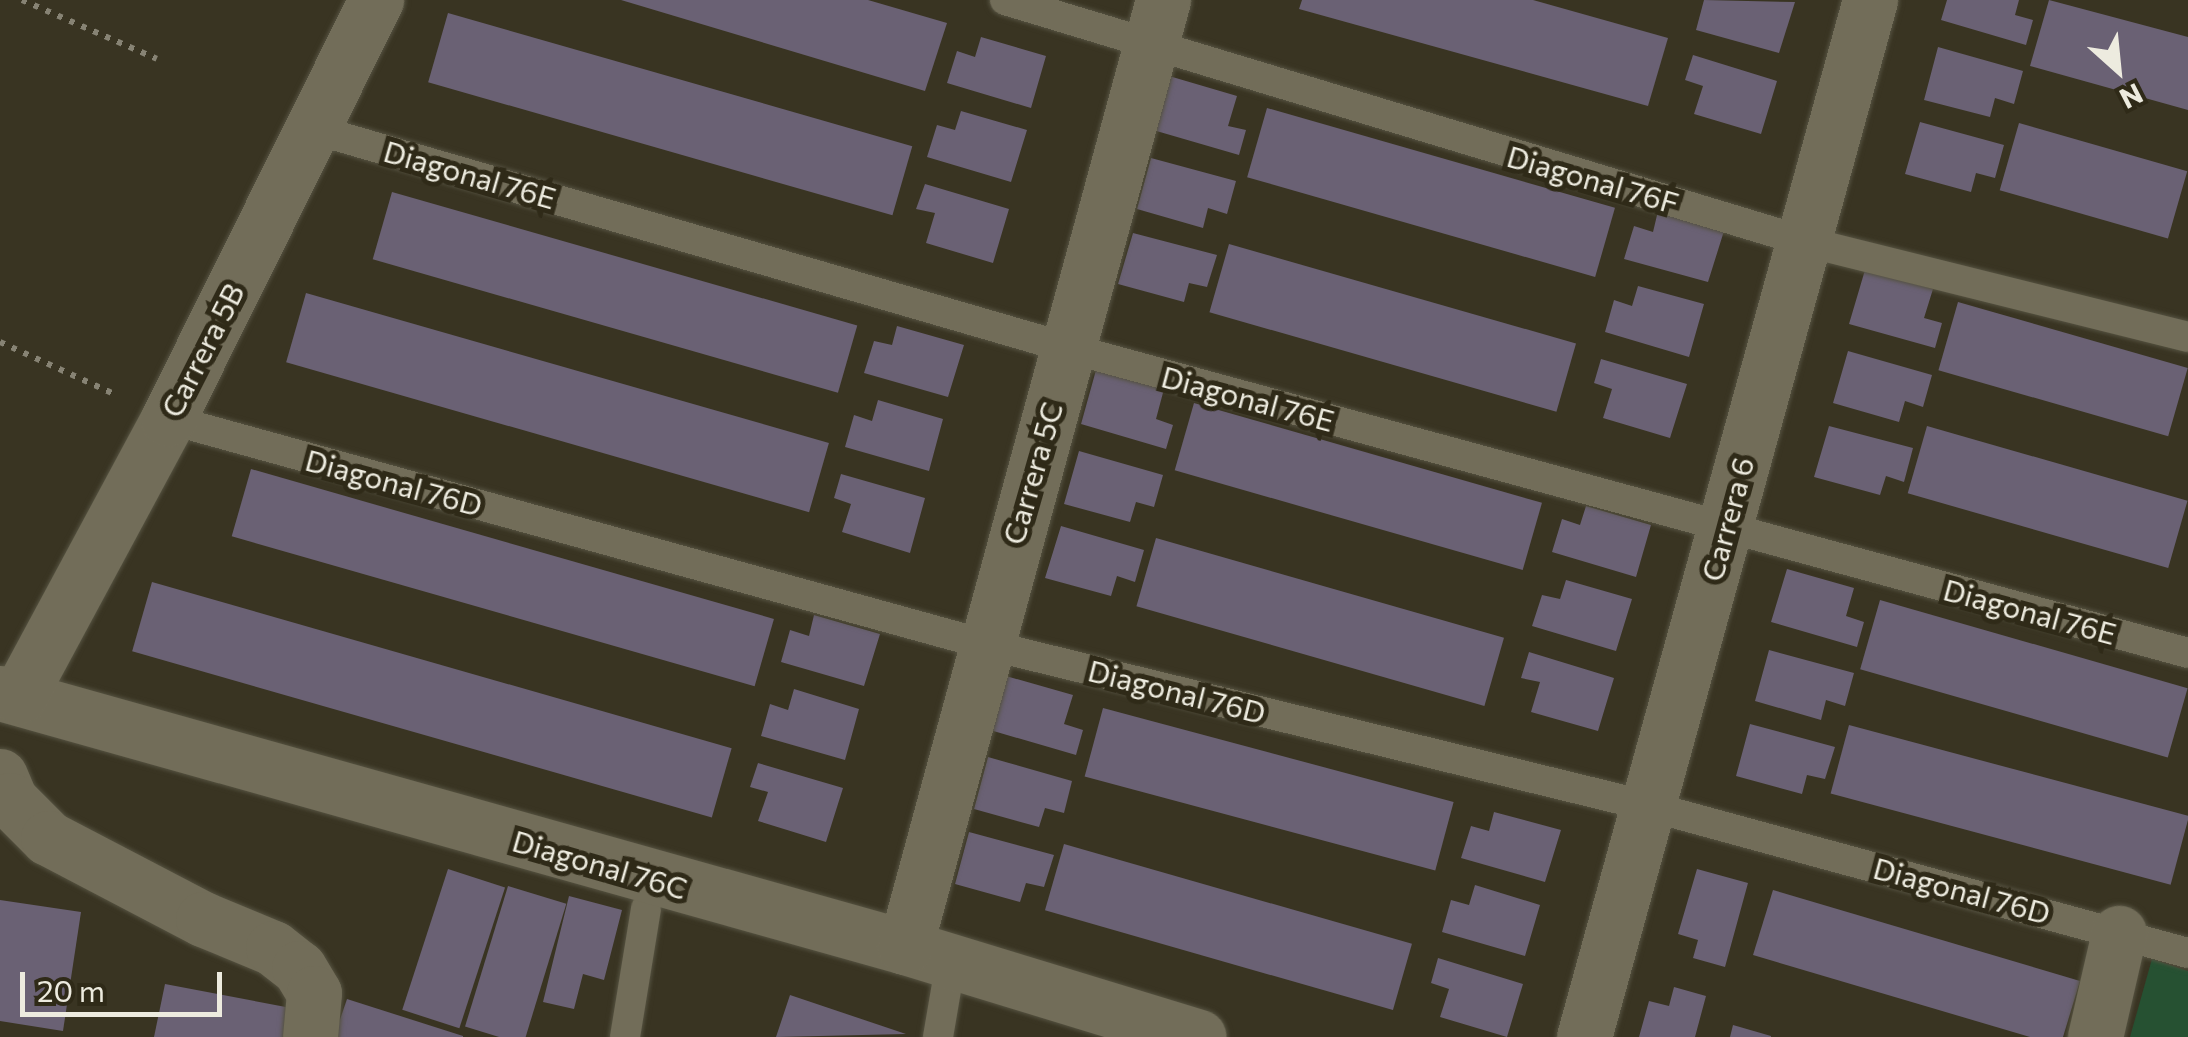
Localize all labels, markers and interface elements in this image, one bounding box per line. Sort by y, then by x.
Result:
north arrow [2068,20,2168,120]
text: N [2115,77,2149,117]
street label: Diagonal 76E [380,132,560,216]
street label: Diagonal 76F [1503,137,1683,221]
street label: Carrera 5B [153,277,251,423]
street label: Diagonal 76E [1158,358,1338,438]
street label: Carrera 5C [995,398,1069,548]
street label: Diagonal 76D [302,441,486,523]
street label: Carrera 6 [1693,453,1761,585]
street label: Diagonal 76E [1940,571,2120,651]
street label: Diagonal 76D [1084,652,1270,730]
street label: Diagonal 76C [508,822,692,906]
street label: Diagonal 76D [1870,849,2054,931]
scale bar [25,952,228,1014]
text: 20 m [37,971,105,1008]

